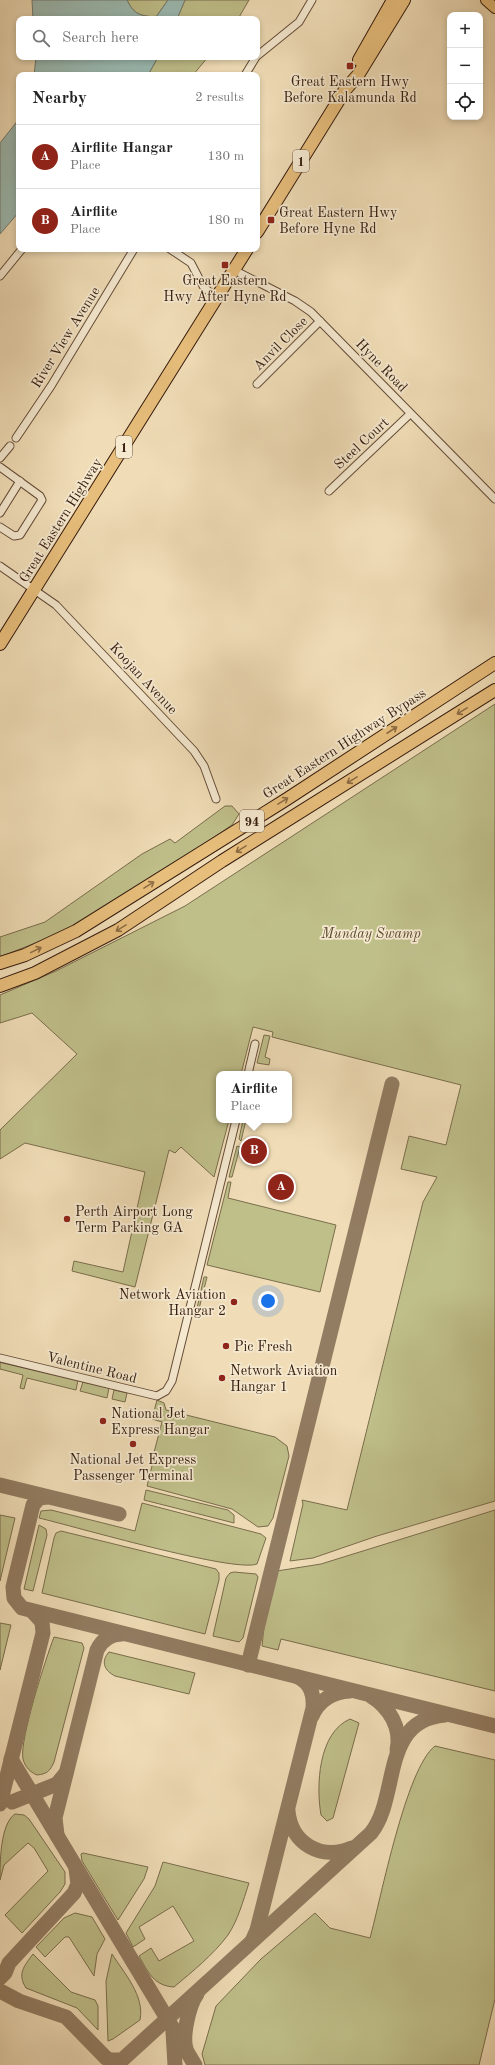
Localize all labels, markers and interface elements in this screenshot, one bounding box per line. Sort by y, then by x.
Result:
map controls [447,12,483,120]
button: + [447,12,483,48]
search box [16,16,260,60]
icon: search [30,27,52,49]
text: Search here [62,31,139,46]
button: − [447,48,483,84]
marker: Great Eastern Hwy Before Kalamunda Rd [345,61,355,71]
place label: Great Eastern Hwy Before Kalamunda Rd [283,75,417,105]
button: locate [447,84,483,120]
text: Nearby [32,90,87,107]
text: 2 results [195,91,244,104]
text: Airflite Hangar [70,141,173,156]
text: A [40,150,50,163]
text: 130 m [207,150,244,163]
road number: 1 [293,150,309,172]
text: Place [70,159,100,172]
text: Airflite [70,205,118,220]
place label: Great Eastern Hwy Before Hyne Rd [279,206,398,236]
text: B [40,214,50,227]
text: 180 m [207,214,244,227]
marker: Great Eastern Hwy Before Hyne Rd [266,215,276,225]
text: Place [70,223,100,236]
marker: Great Eastern Hwy After Hyne Rd [220,260,230,270]
place label: Great Eastern Hwy After Hyne Rd [163,274,287,304]
street label: River View Avenue [29,285,103,391]
street label: Anvil Close [251,314,310,373]
street label: Hyne Road [353,337,410,395]
street label: Steel Court [332,415,392,472]
road number: 1 [116,436,132,458]
street label: Great Eastern Highway [17,455,105,585]
street label: Koojan Avenue [107,640,180,717]
street label: Great Eastern Highway Bypass [261,686,428,802]
one-way arrow [456,708,468,716]
one-way arrow [386,726,397,734]
one-way arrow [347,776,358,784]
one-way arrow [277,797,289,805]
road number: 94 [240,810,264,832]
one-way arrow [235,845,247,853]
one-way arrow [143,881,154,889]
one-way arrow [116,924,127,932]
park label: Munday Swamp [320,927,421,942]
one-way arrow [30,946,42,953]
popup [216,1071,292,1123]
text: Airflite [230,1082,278,1097]
text: Place [230,1100,261,1113]
pin: B [241,1136,267,1166]
pin: A [268,1172,294,1202]
place label: Perth Airport Long Term Parking GA [75,1205,193,1235]
marker: Perth Airport Long Term Parking GA [62,1214,72,1224]
place label: Network Aviation Hangar 2 [119,1288,226,1318]
your location [258,1291,278,1311]
marker: Network Aviation Hangar 2 [229,1297,239,1307]
place label: Pic Fresh [234,1340,293,1354]
marker: Pic Fresh [221,1341,231,1351]
street label: Valentine Road [45,1350,138,1386]
place label: Network Aviation Hangar 1 [230,1364,338,1394]
marker: Network Aviation Hangar 1 [217,1373,227,1383]
place label: National Jet Express Hangar [111,1407,209,1437]
marker: National Jet Express Hangar [98,1416,108,1426]
marker: National Jet Express Passenger Terminal [128,1439,138,1449]
place label: National Jet Express Passenger Terminal [70,1453,196,1483]

